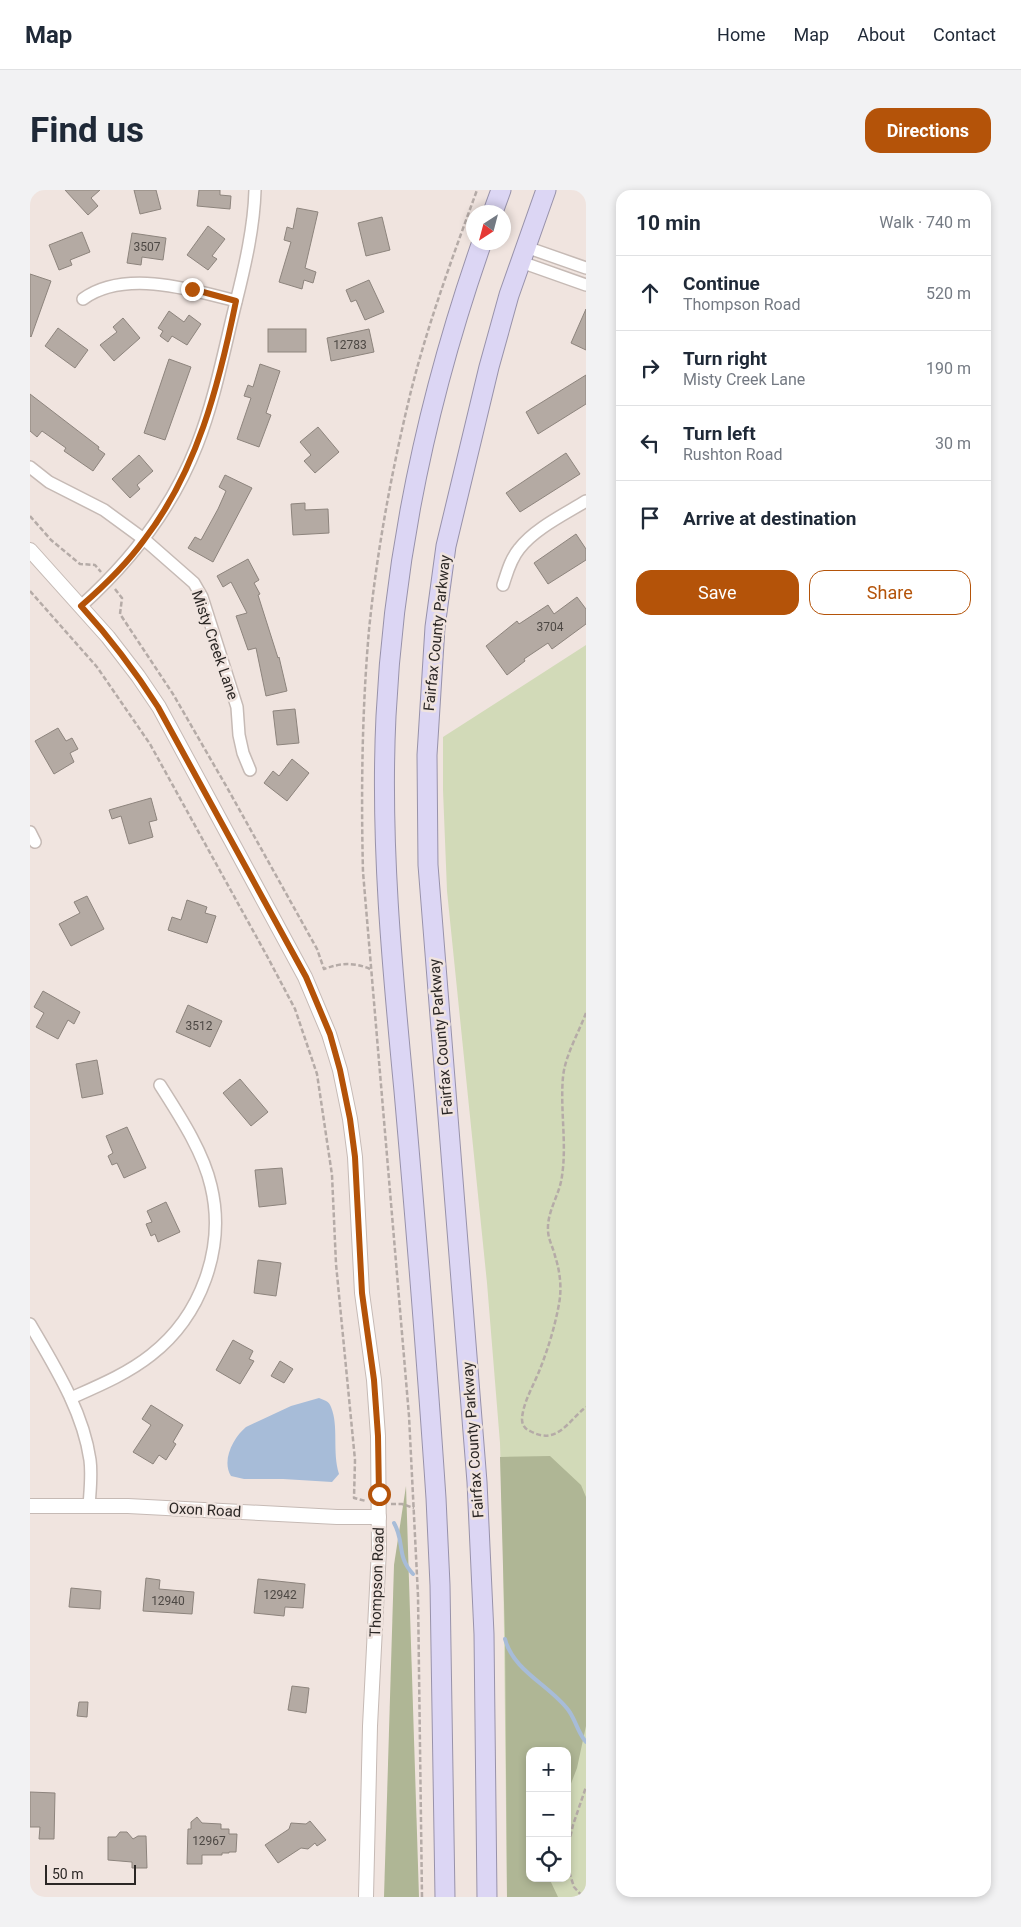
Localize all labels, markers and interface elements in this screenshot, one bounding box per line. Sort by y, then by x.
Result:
text: Map [25,21,72,49]
text: Home [717,24,766,45]
text: Map [794,24,829,45]
text: About [857,24,905,45]
text: Contact [933,24,996,45]
button: Directions [865,108,991,153]
text: Find us [30,110,144,151]
north arrow [466,205,511,250]
text: 10 min [636,211,701,235]
text: Walk · 740 m [879,213,971,232]
house number: 3507 [134,240,161,254]
text: Continue [683,272,760,295]
route end [181,278,204,301]
icon: ahead [636,279,664,307]
text: 520 m [926,284,971,303]
text: Thompson Road [683,295,800,314]
house number: 12783 [333,338,367,352]
text: Turn right [683,347,767,370]
icon: right [636,354,664,382]
text: 190 m [926,359,971,378]
text: Misty Creek Lane [683,370,805,389]
text: Turn left [683,422,756,445]
icon: left [636,429,664,457]
text: 30 m [935,434,971,453]
text: Rushton Road [683,445,782,464]
icon: arrive [636,504,664,532]
text: Arrive at destination [683,507,856,530]
street label: Fairfax County Parkway [420,554,454,712]
button: Save [636,570,799,615]
button: Share [809,570,971,615]
street label: Misty Creek Lane [188,588,242,702]
house number: 3704 [537,620,564,634]
street label: Fairfax County Parkway [425,958,457,1116]
house number: 3512 [186,1019,213,1033]
street label: Fairfax County Parkway [459,1361,487,1519]
route start [368,1483,391,1506]
street label: Oxon Road [168,1499,242,1521]
street label: Thompson Road [366,1527,388,1637]
house number: 12942 [263,1588,297,1602]
house number: 12940 [151,1594,185,1608]
map controls [526,1747,571,1882]
button: + [526,1747,571,1792]
button: − [526,1792,571,1837]
house number: 12967 [192,1834,226,1848]
button: locate [526,1837,571,1882]
scale bar [45,1862,136,1885]
text: 50 m [52,1866,84,1882]

